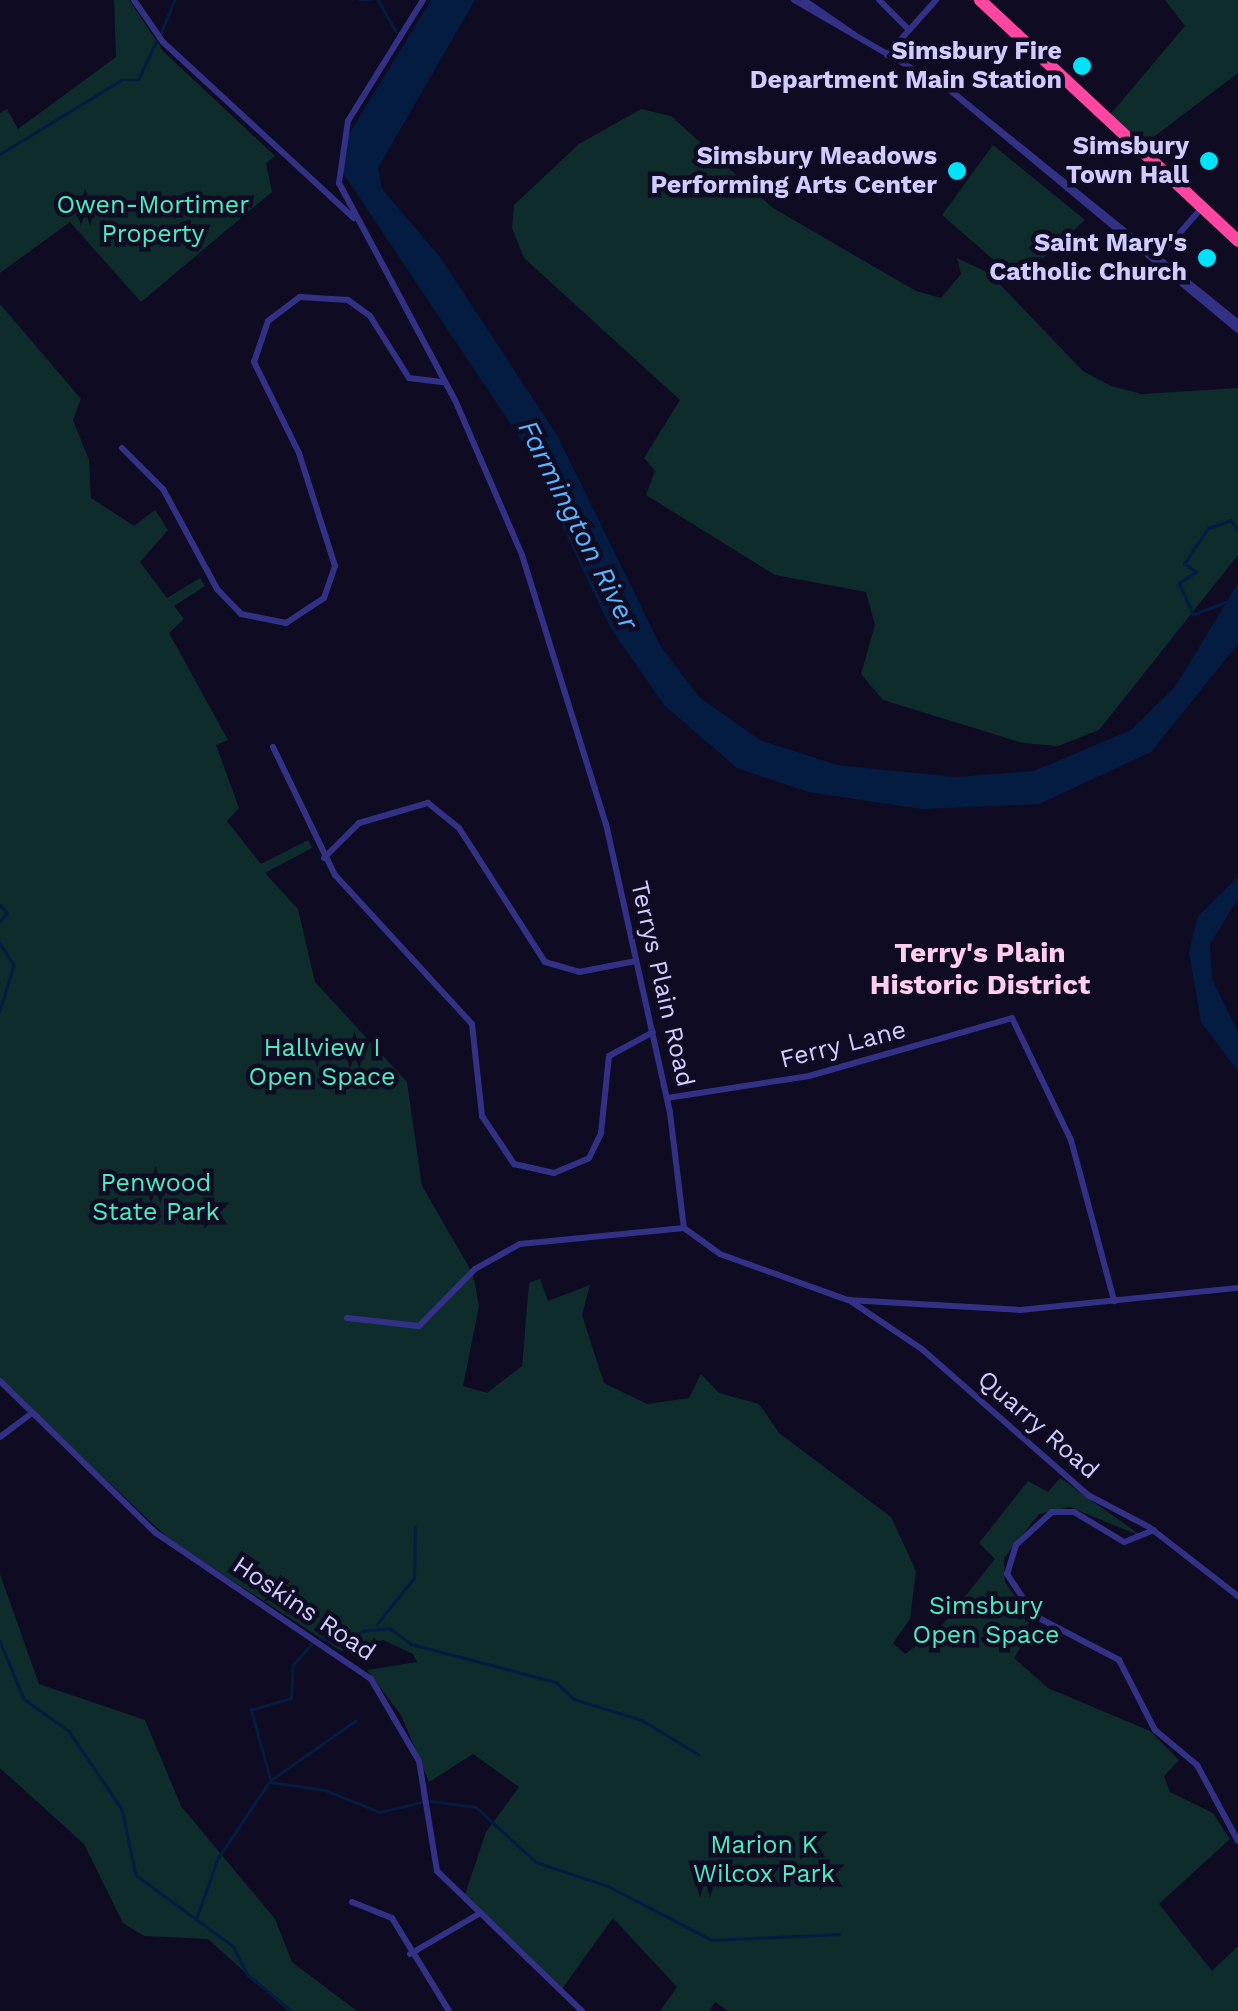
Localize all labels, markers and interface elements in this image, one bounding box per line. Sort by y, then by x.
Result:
place label: Simsbury Fire Department Main Station [750,37,1062,96]
marker: Simsbury Fire Department Main Station [1071,55,1093,77]
place label: Simsbury Town Hall [1066,132,1189,191]
place label: Simsbury Meadows Performing Arts Center [650,142,937,201]
marker: Simsbury Town Hall [1198,150,1220,172]
marker: Simsbury Meadows Performing Arts Center [946,160,968,182]
park label: Owen-Mortimer Property [57,191,249,250]
place label: Saint Mary's Catholic Church [989,229,1187,288]
marker: Saint Mary's Catholic Church [1196,247,1218,269]
water label: Farmington River [511,415,645,635]
street label: Terrys Plain Road [624,878,700,1090]
district label: Terry's Plain Historic District [870,936,1090,1002]
street label: Ferry Lane [777,1015,909,1075]
park label: Hallview I Open Space [249,1034,395,1093]
park label: Penwood State Park [92,1169,220,1228]
street label: Quarry Road [971,1364,1105,1486]
street label: Hoskins Road [227,1550,381,1668]
park label: Simsbury Open Space [913,1592,1059,1651]
park label: Marion K Wilcox Park [693,1831,835,1890]

